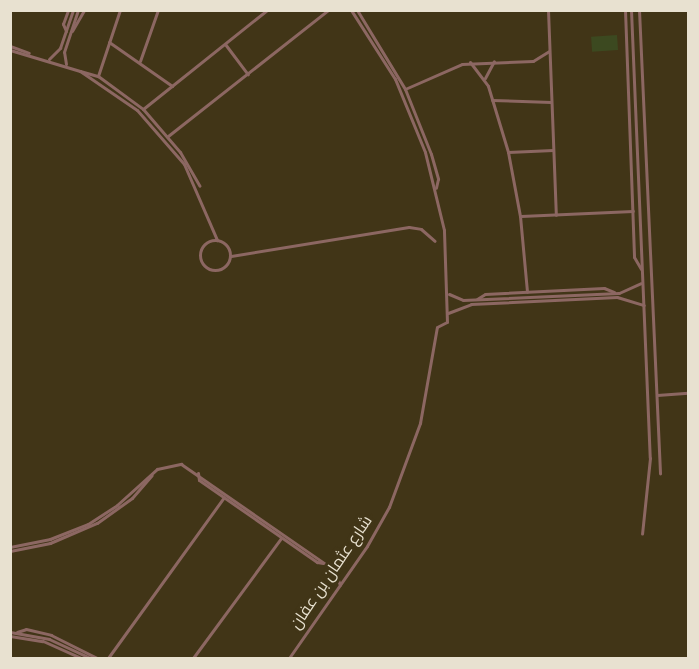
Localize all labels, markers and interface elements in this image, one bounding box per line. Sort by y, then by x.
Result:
street label: شارع عثمان بن عفان [287,512,377,634]

